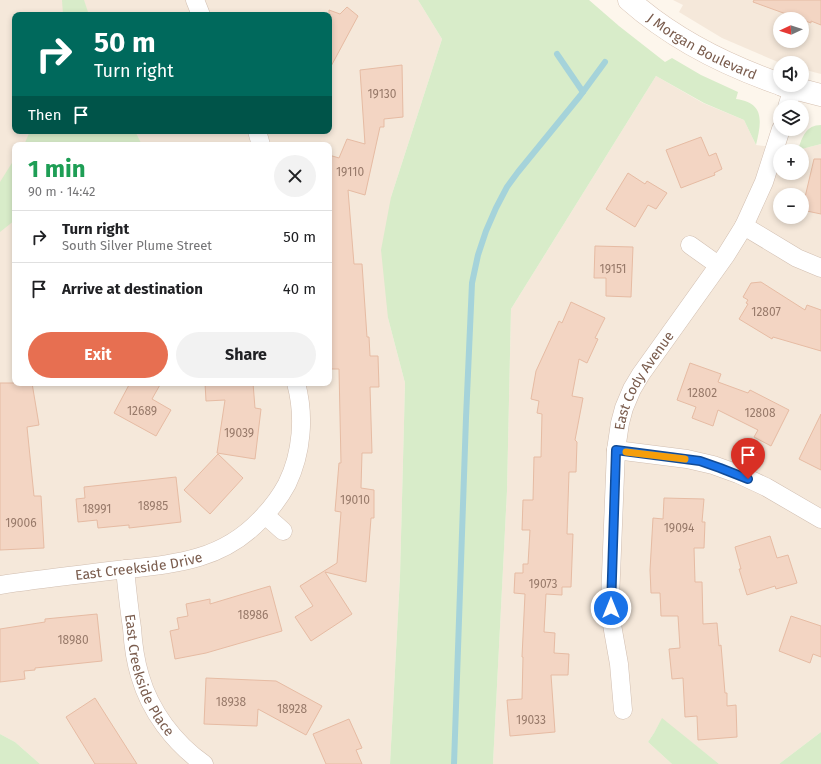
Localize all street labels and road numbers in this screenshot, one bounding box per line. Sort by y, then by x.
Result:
street label: J Morgan Boulevard [643,10,759,84]
street label: East Cody Avenue [611,328,678,431]
street label: East Creekside Drive [74,549,204,584]
street label: East Creekside Place [121,613,178,740]

